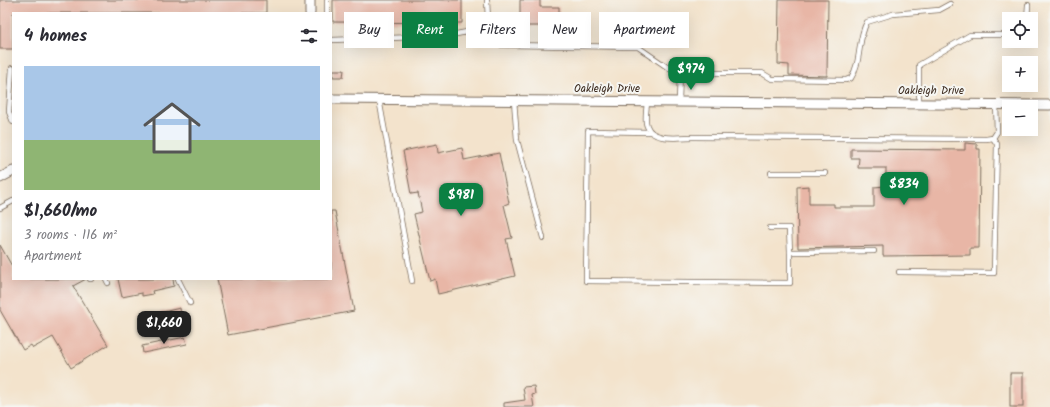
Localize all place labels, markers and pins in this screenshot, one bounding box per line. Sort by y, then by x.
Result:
pin: $974 [667,57,715,91]
pin: $834 [880,172,928,206]
pin: $981 [437,183,485,217]
pin: $1,660 [131,311,197,345]

